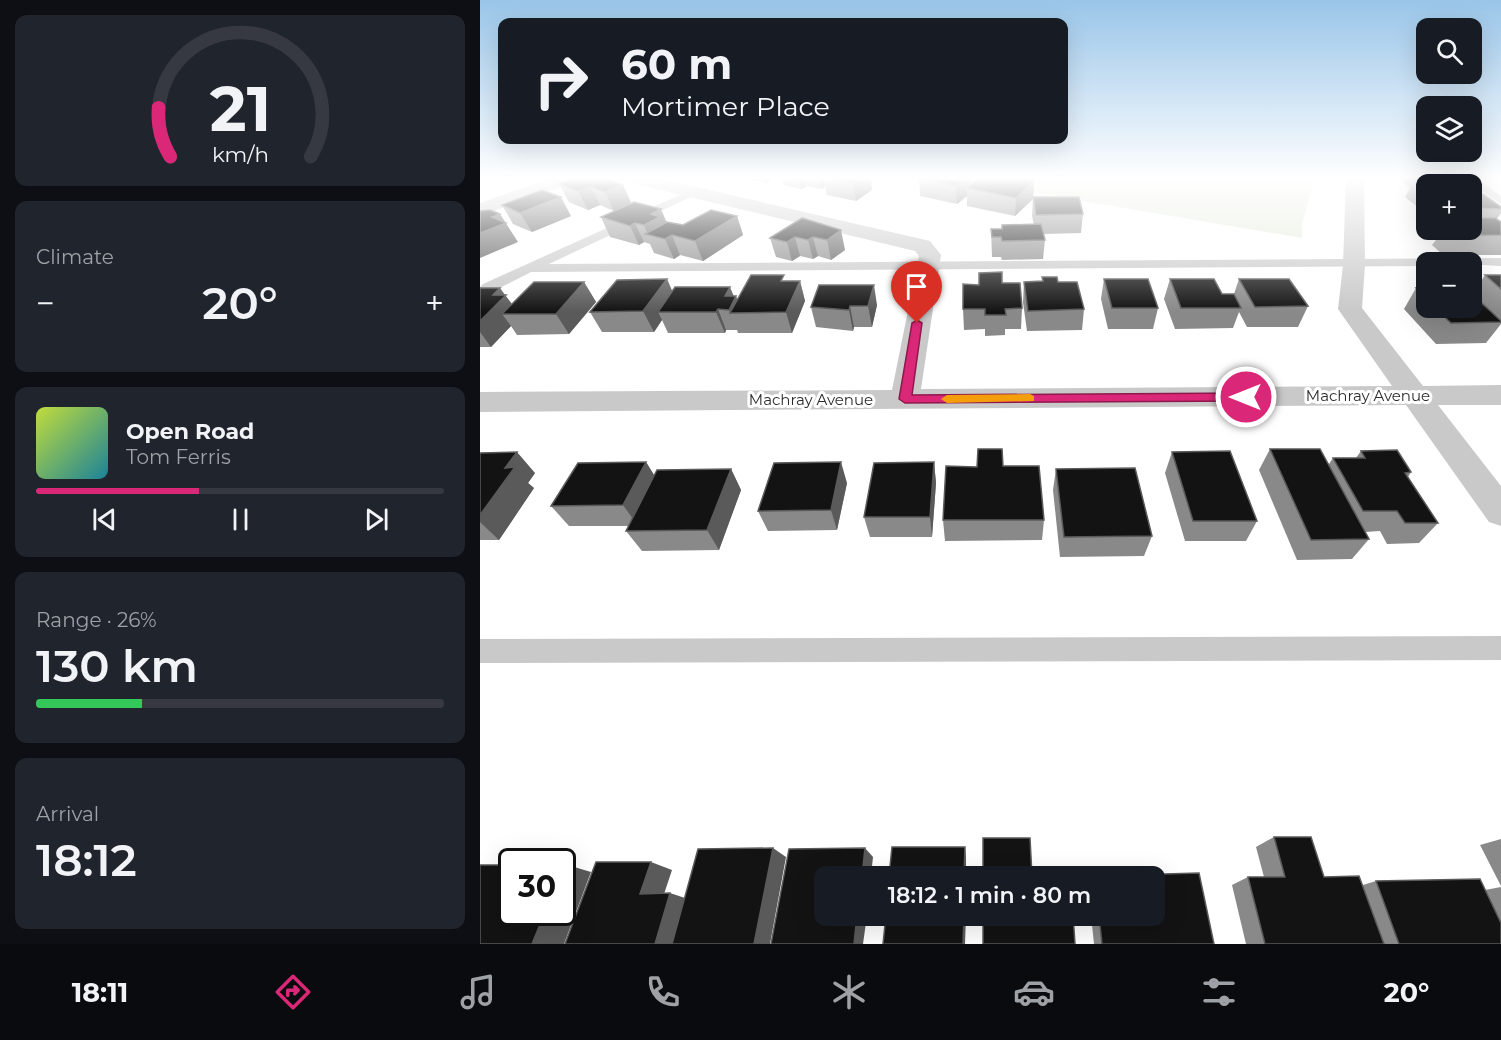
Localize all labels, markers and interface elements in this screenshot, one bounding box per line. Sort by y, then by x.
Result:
map controls [1416,18,1482,318]
button: search [1416,18,1482,84]
text: 60 m [621,38,732,90]
icon: right [522,42,600,120]
text: 21 [209,72,271,148]
text: Mortimer Place [621,90,830,123]
button: layers [1416,96,1482,162]
text: km/h [211,142,269,168]
button: + [1416,174,1482,240]
text: Climate [36,245,114,269]
button: − [1416,252,1482,318]
pin [891,261,942,323]
icon: arrive [900,270,933,303]
text: 20° [202,275,278,330]
text: − [36,283,55,323]
text: + [425,283,444,323]
position arrow [1214,365,1278,429]
street label: Machray Avenue [1306,386,1430,405]
street label: Machray Avenue [749,390,873,409]
text: Open Road [126,418,254,445]
text: Tom Ferris [126,445,231,469]
icon: previous [88,503,121,536]
icon: pause [224,503,257,536]
icon: next [360,503,393,536]
text: Range · 26% [36,608,157,632]
text: 130 km [36,638,198,693]
text: Arrival [36,802,99,826]
text: 18:12 [36,832,137,887]
speed limit sign: 30 [498,848,576,926]
text: 18:12 · 1 min · 80 m [888,882,1091,909]
icon: directions [272,971,314,1013]
icon: music [457,971,499,1013]
icon: phone [642,971,684,1013]
icon: climate [828,971,870,1013]
icon: car [1013,971,1055,1013]
icon: filters [1198,971,1240,1013]
text: 18:11 [72,976,128,1009]
text: 20° [1384,976,1429,1009]

